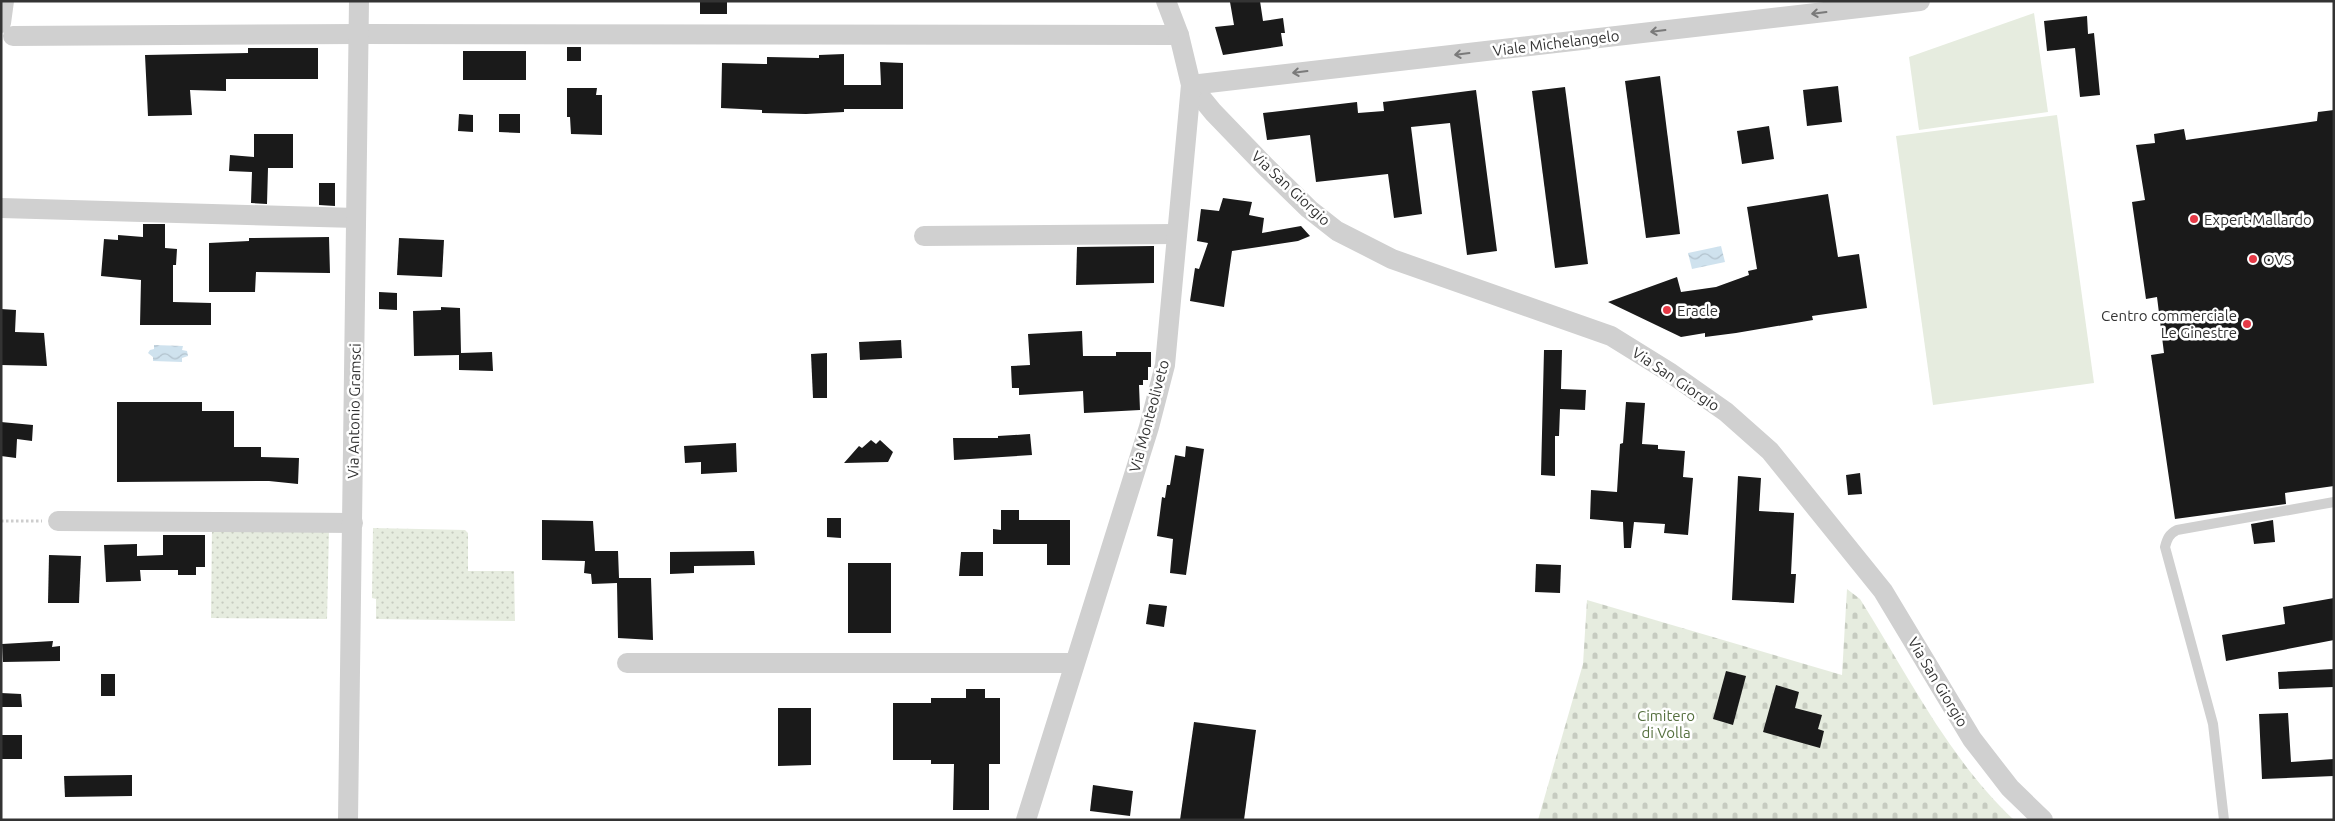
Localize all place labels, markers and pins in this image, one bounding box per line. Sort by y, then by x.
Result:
place label: Expert Mallardo [2204,211,2312,228]
marker: Expert Mallardo [2188,213,2200,225]
place label: OVS [2263,251,2292,268]
marker: OVS [2247,253,2259,265]
place label: Eracle [1677,302,1718,319]
marker: Eracle [1661,304,1673,316]
place label: Centro commerciale Le Ginestre [2101,307,2237,341]
marker: Centro commerciale Le Ginestre [2241,318,2253,330]

